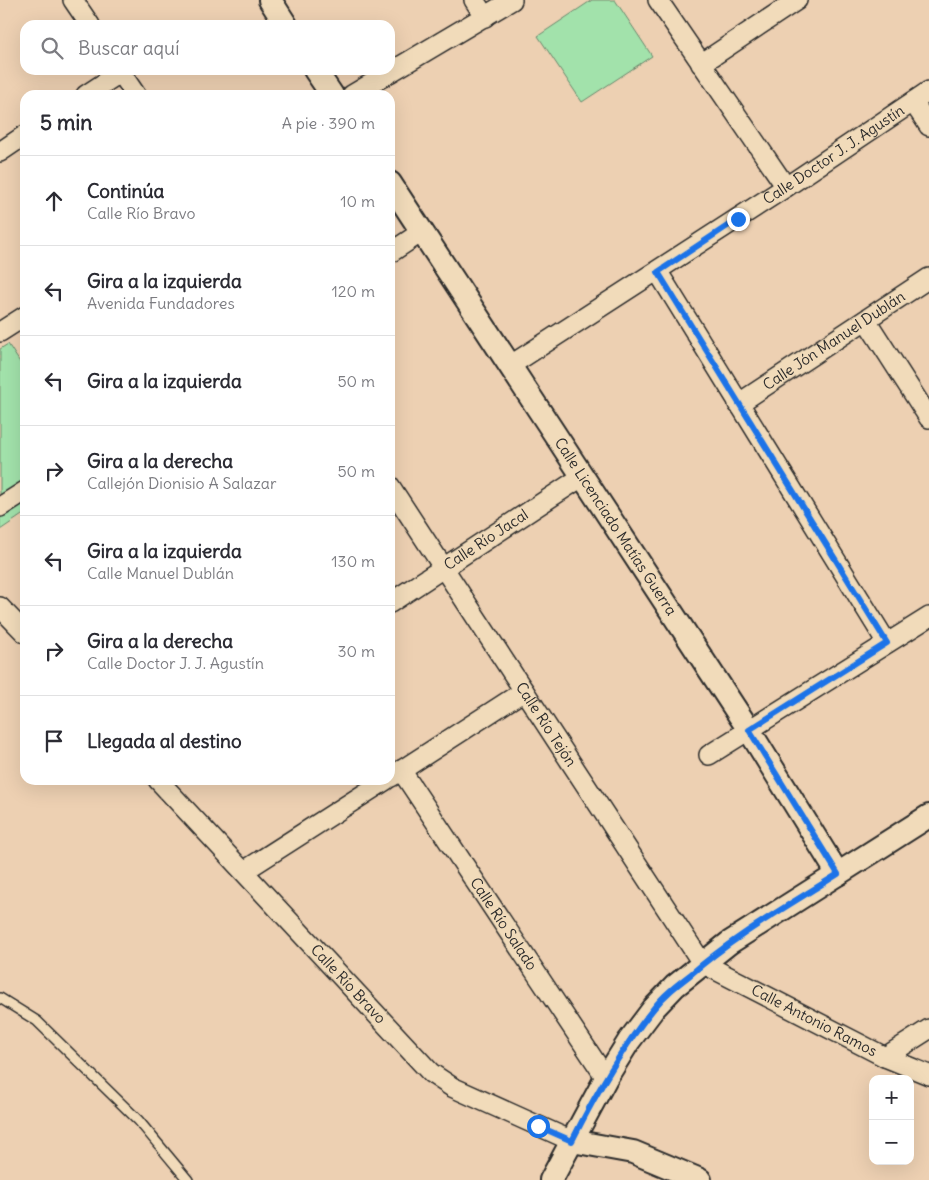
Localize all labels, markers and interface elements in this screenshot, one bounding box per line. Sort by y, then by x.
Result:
search box [20,20,395,75]
icon: search [38,34,66,62]
text: Buscar aquí [78,36,179,60]
street label: Calle Doctor J. J. Agustín [759,100,908,208]
text: 5 min [40,109,92,136]
text: A pie · 390 m [282,113,375,133]
text: Continúa [87,179,164,203]
icon: ahead [40,187,68,215]
text: 10 m [340,191,375,211]
text: Calle Río Bravo [87,203,195,223]
route end [727,208,750,231]
text: Gira a la izquierda [87,269,242,293]
icon: left [40,277,68,305]
text: 120 m [332,281,375,301]
street label: Calle Jón Manuel Dublán [759,286,909,394]
text: Avenida Fundadores [87,293,235,313]
icon: left [40,367,68,395]
text: Gira a la izquierda [87,369,242,393]
text: 50 m [337,371,375,391]
street label: Calle Licenciado Matías Guerra [551,434,681,619]
text: Gira a la derecha [87,449,233,473]
icon: right [40,457,68,485]
text: 50 m [337,461,375,481]
text: Callejón Dionisio A Salazar [87,473,276,493]
street label: Calle Río Jacal [440,505,532,574]
text: Gira a la izquierda [87,539,242,563]
icon: left [40,547,68,575]
text: 130 m [331,551,375,571]
text: Calle Manuel Dublán [87,563,234,583]
text: Gira a la derecha [87,629,233,653]
icon: right [40,637,68,665]
text: 30 m [338,641,375,661]
text: Calle Doctor J. J. Agustín [87,653,264,673]
street label: Calle Río Tejón [512,678,581,770]
icon: arrive [40,727,68,755]
text: Llegada al destino [87,729,242,753]
street label: Calle Río Salado [466,874,542,974]
street label: Calle Río Bravo [307,940,390,1028]
street label: Calle Antonio Ramos [748,980,881,1060]
map controls [869,1075,914,1165]
button: + [869,1075,914,1120]
route start [527,1115,550,1138]
button: − [869,1120,914,1165]

